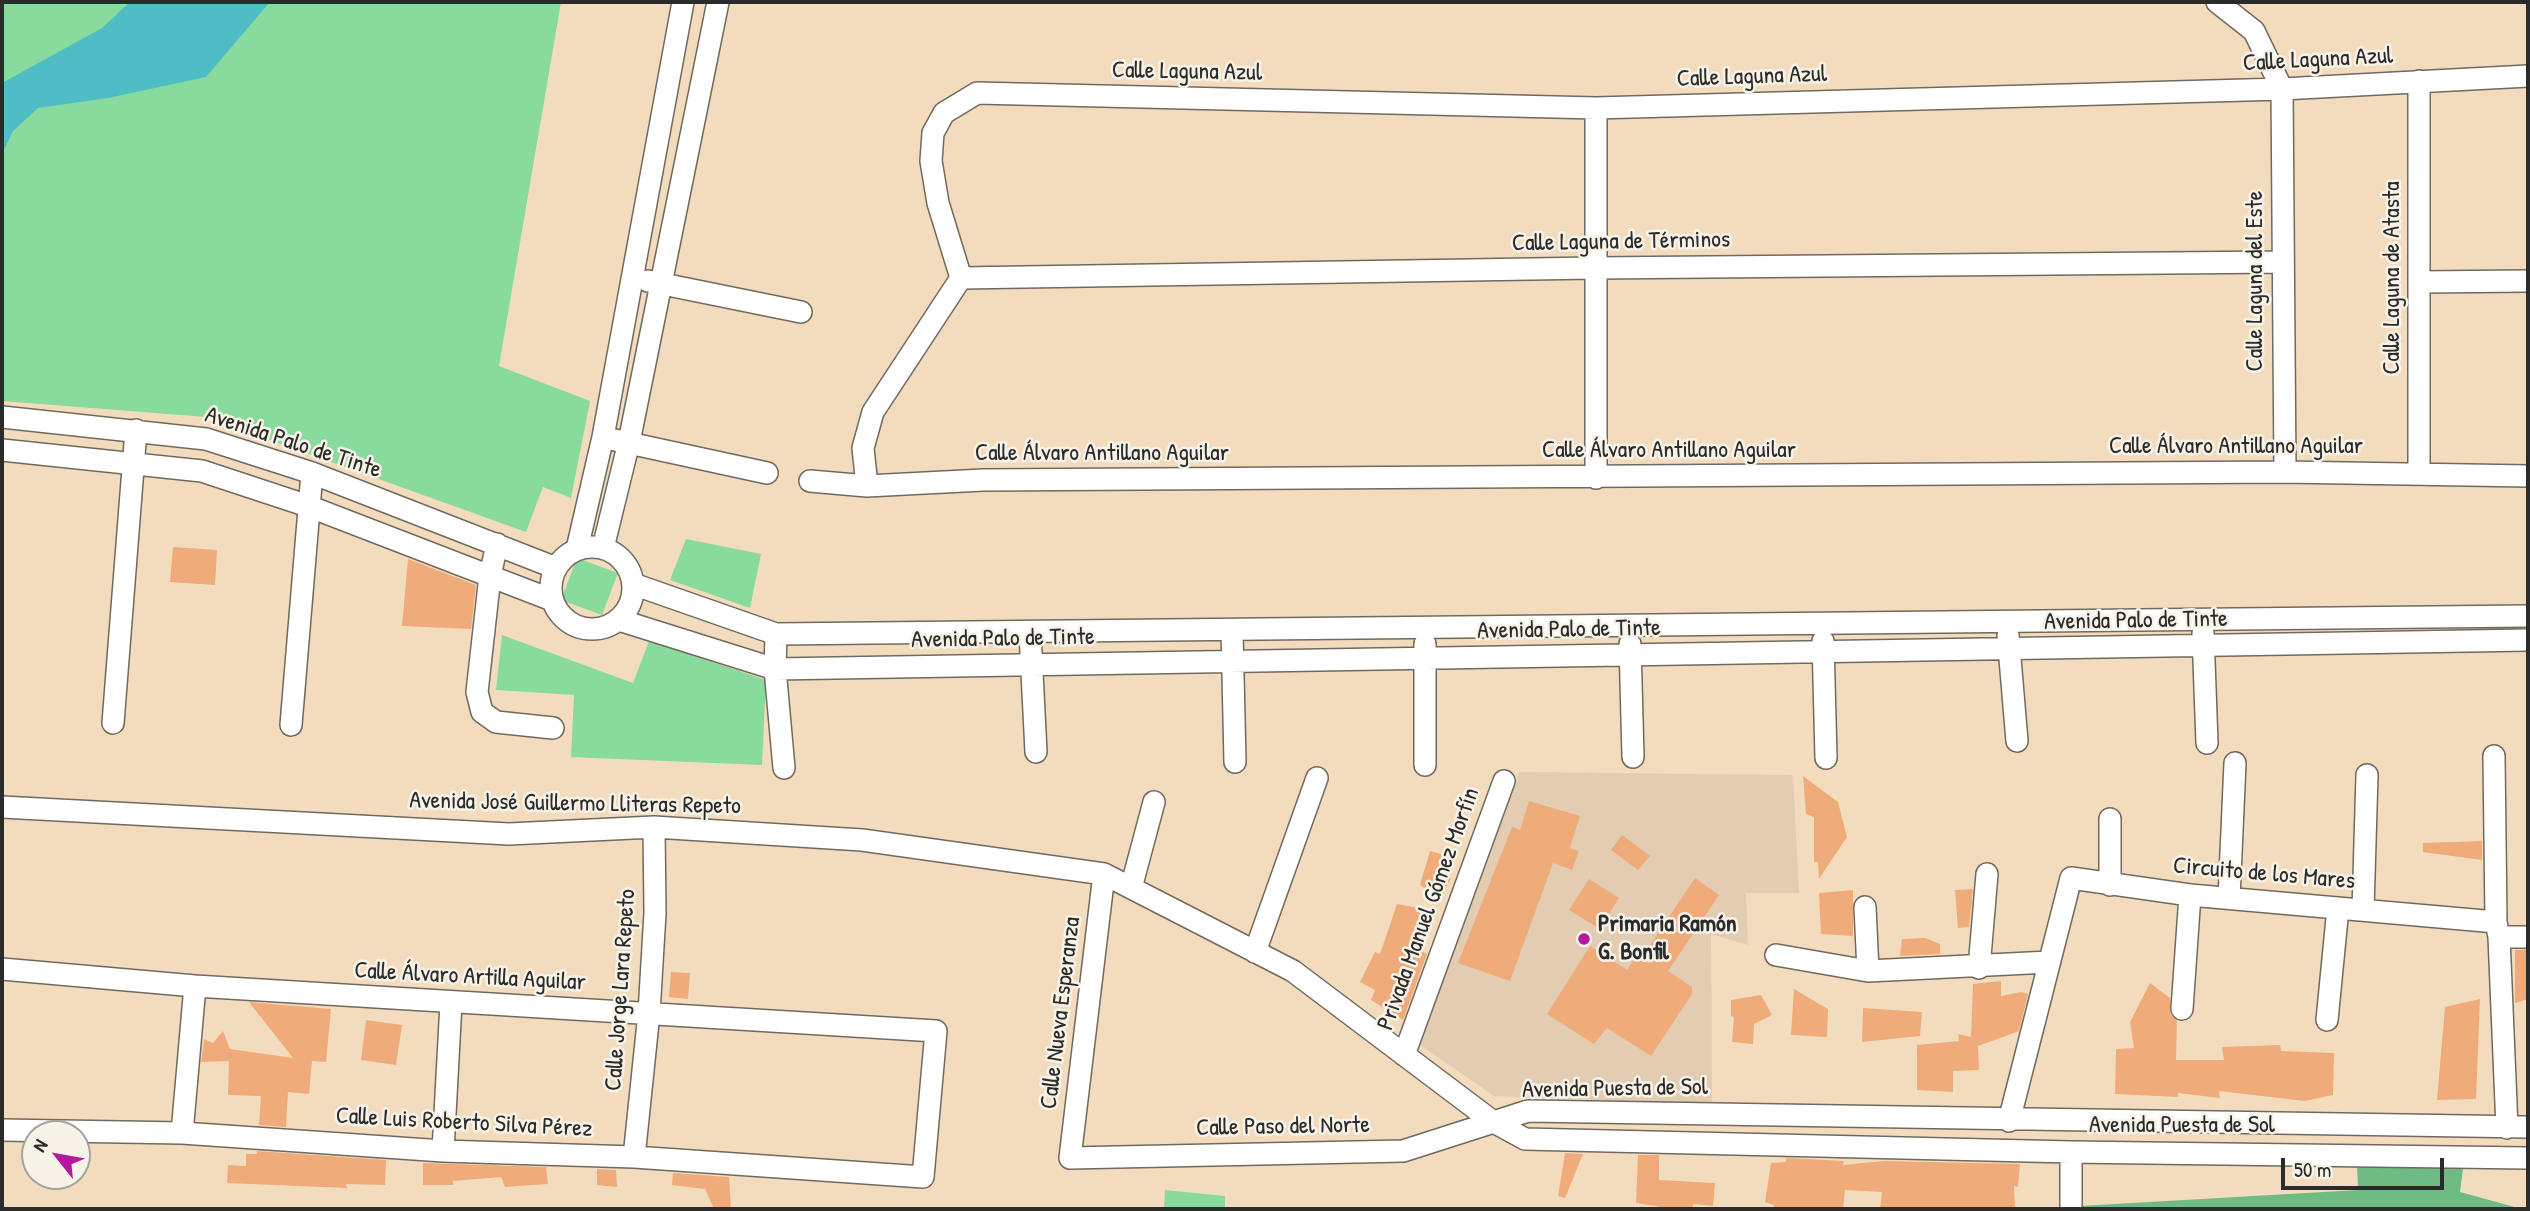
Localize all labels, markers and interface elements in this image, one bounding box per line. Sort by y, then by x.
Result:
street label: Calle Laguna Azul [2242,42,2394,78]
street label: Calle Laguna Azul [1112,56,1262,88]
street label: Calle Laguna Azul [1676,60,1828,94]
street label: Calle Laguna de Atasta [2379,181,2407,375]
street label: Calle Laguna del Este [2242,191,2270,371]
street label: Calle Laguna de Términos [1512,226,1730,258]
street label: Avenida Palo de Tinte [201,401,385,485]
street label: Calle Álvaro Antillano Aguilar [2109,433,2363,461]
street label: Calle Álvaro Antillano Aguilar [1542,437,1796,465]
street label: Calle Álvaro Antillano Aguilar [975,440,1229,468]
street label: Avenida Palo de Tinte [2044,605,2228,637]
street label: Avenida Palo de Tinte [1477,614,1661,646]
street label: Avenida Palo de Tinte [911,623,1095,655]
street label: Privada Manuel Gómez Morfín [1372,784,1486,1034]
street label: Avenida José Guillermo Lliteras Repeto [409,787,741,821]
street label: Circuito de los Mares [2172,852,2356,896]
street label: Calle Jorge Lara Repeto [600,888,642,1092]
place label: Primaria Ramón G. Bonfil [1598,911,1737,967]
street label: Calle Nueva Esperanza [1035,915,1087,1111]
marker: Primaria Ramón G. Bonfil [1576,931,1592,947]
street label: Calle Álvaro Artilla Aguilar [354,957,586,997]
street label: Avenida Puesta de Sol [1522,1073,1708,1105]
street label: Calle Luis Roberto Silva Pérez [335,1102,593,1144]
street label: Calle Paso del Norte [1196,1111,1370,1143]
street label: Avenida Puesta de Sol [2089,1112,2275,1140]
north arrow [21,1120,91,1190]
text: N [26,1134,53,1156]
scale bar [2285,1144,2448,1188]
text: 50 m [2294,1155,2331,1184]

